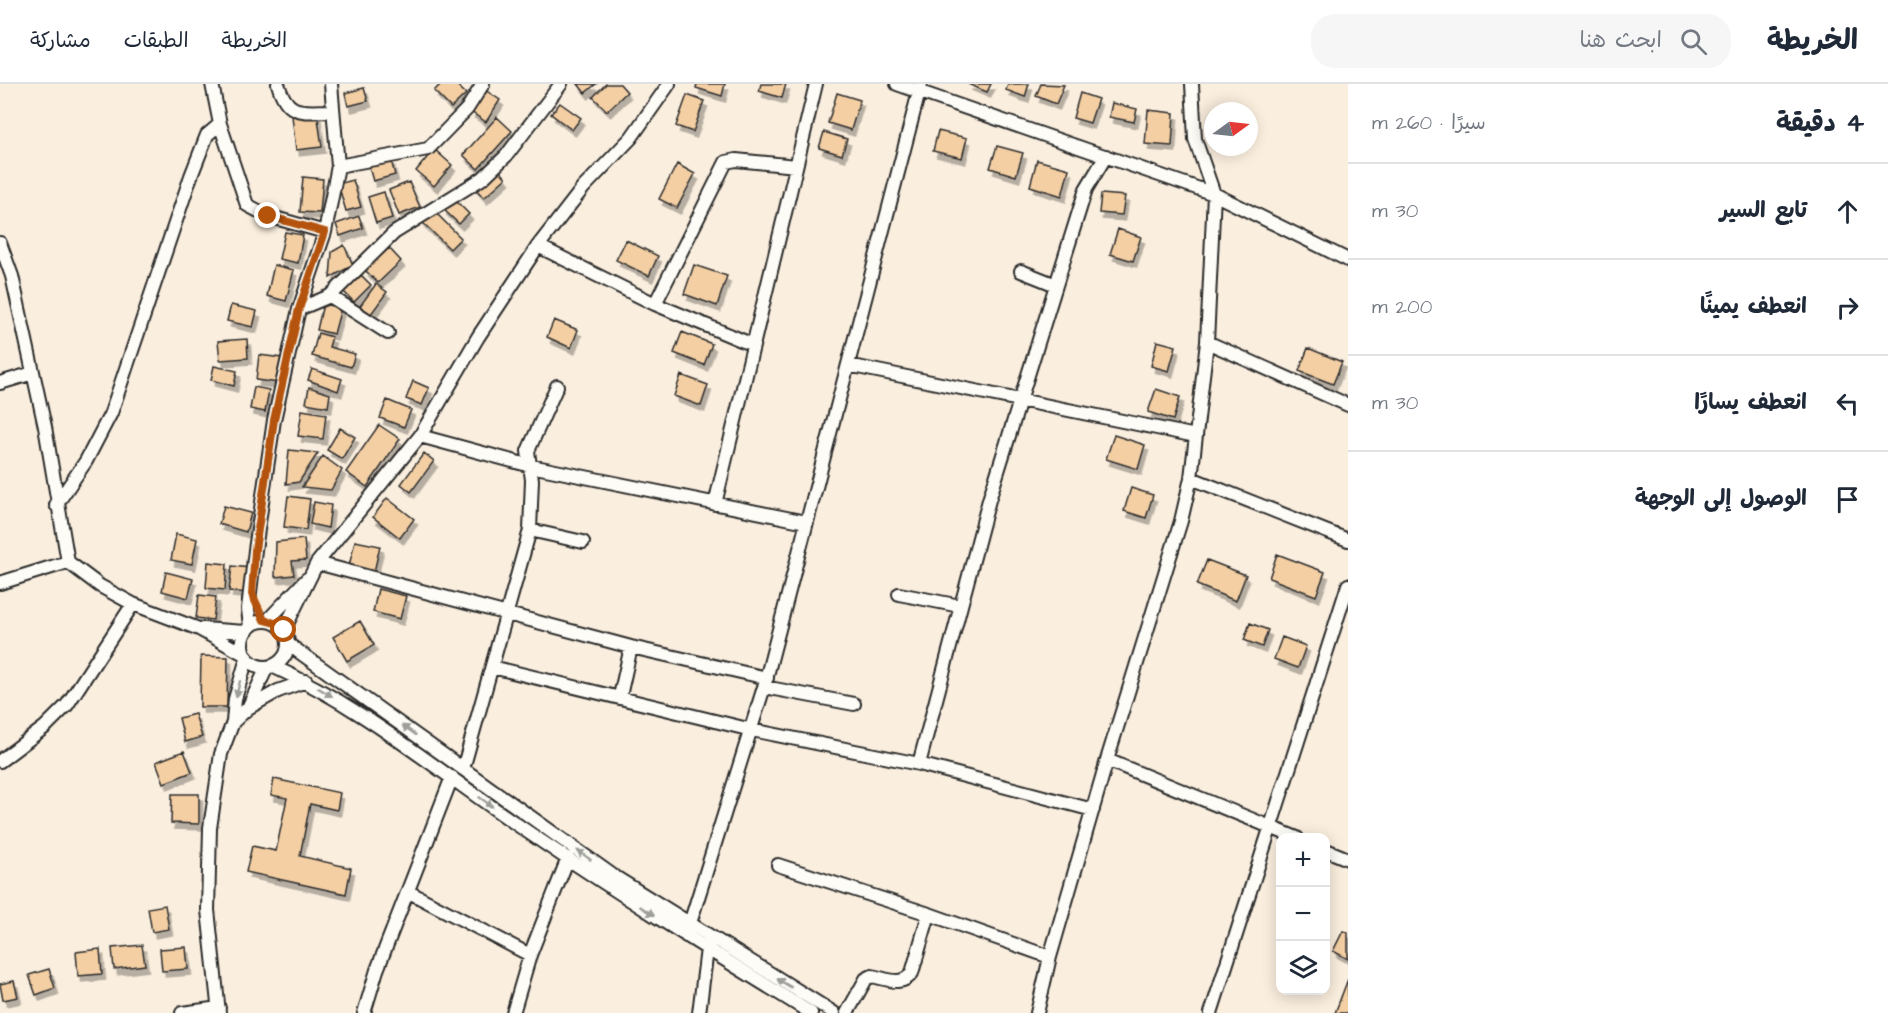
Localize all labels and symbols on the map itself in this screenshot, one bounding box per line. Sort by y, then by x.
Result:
north arrow [1204,102,1258,156]
route end [254,202,280,228]
route start [270,616,296,642]
one-way arrow [232,680,242,698]
one-way arrow [317,687,333,698]
one-way arrow [401,724,417,736]
one-way arrow [477,796,493,808]
one-way arrow [577,850,592,862]
one-way arrow [639,905,655,917]
one-way arrow [776,977,792,988]

